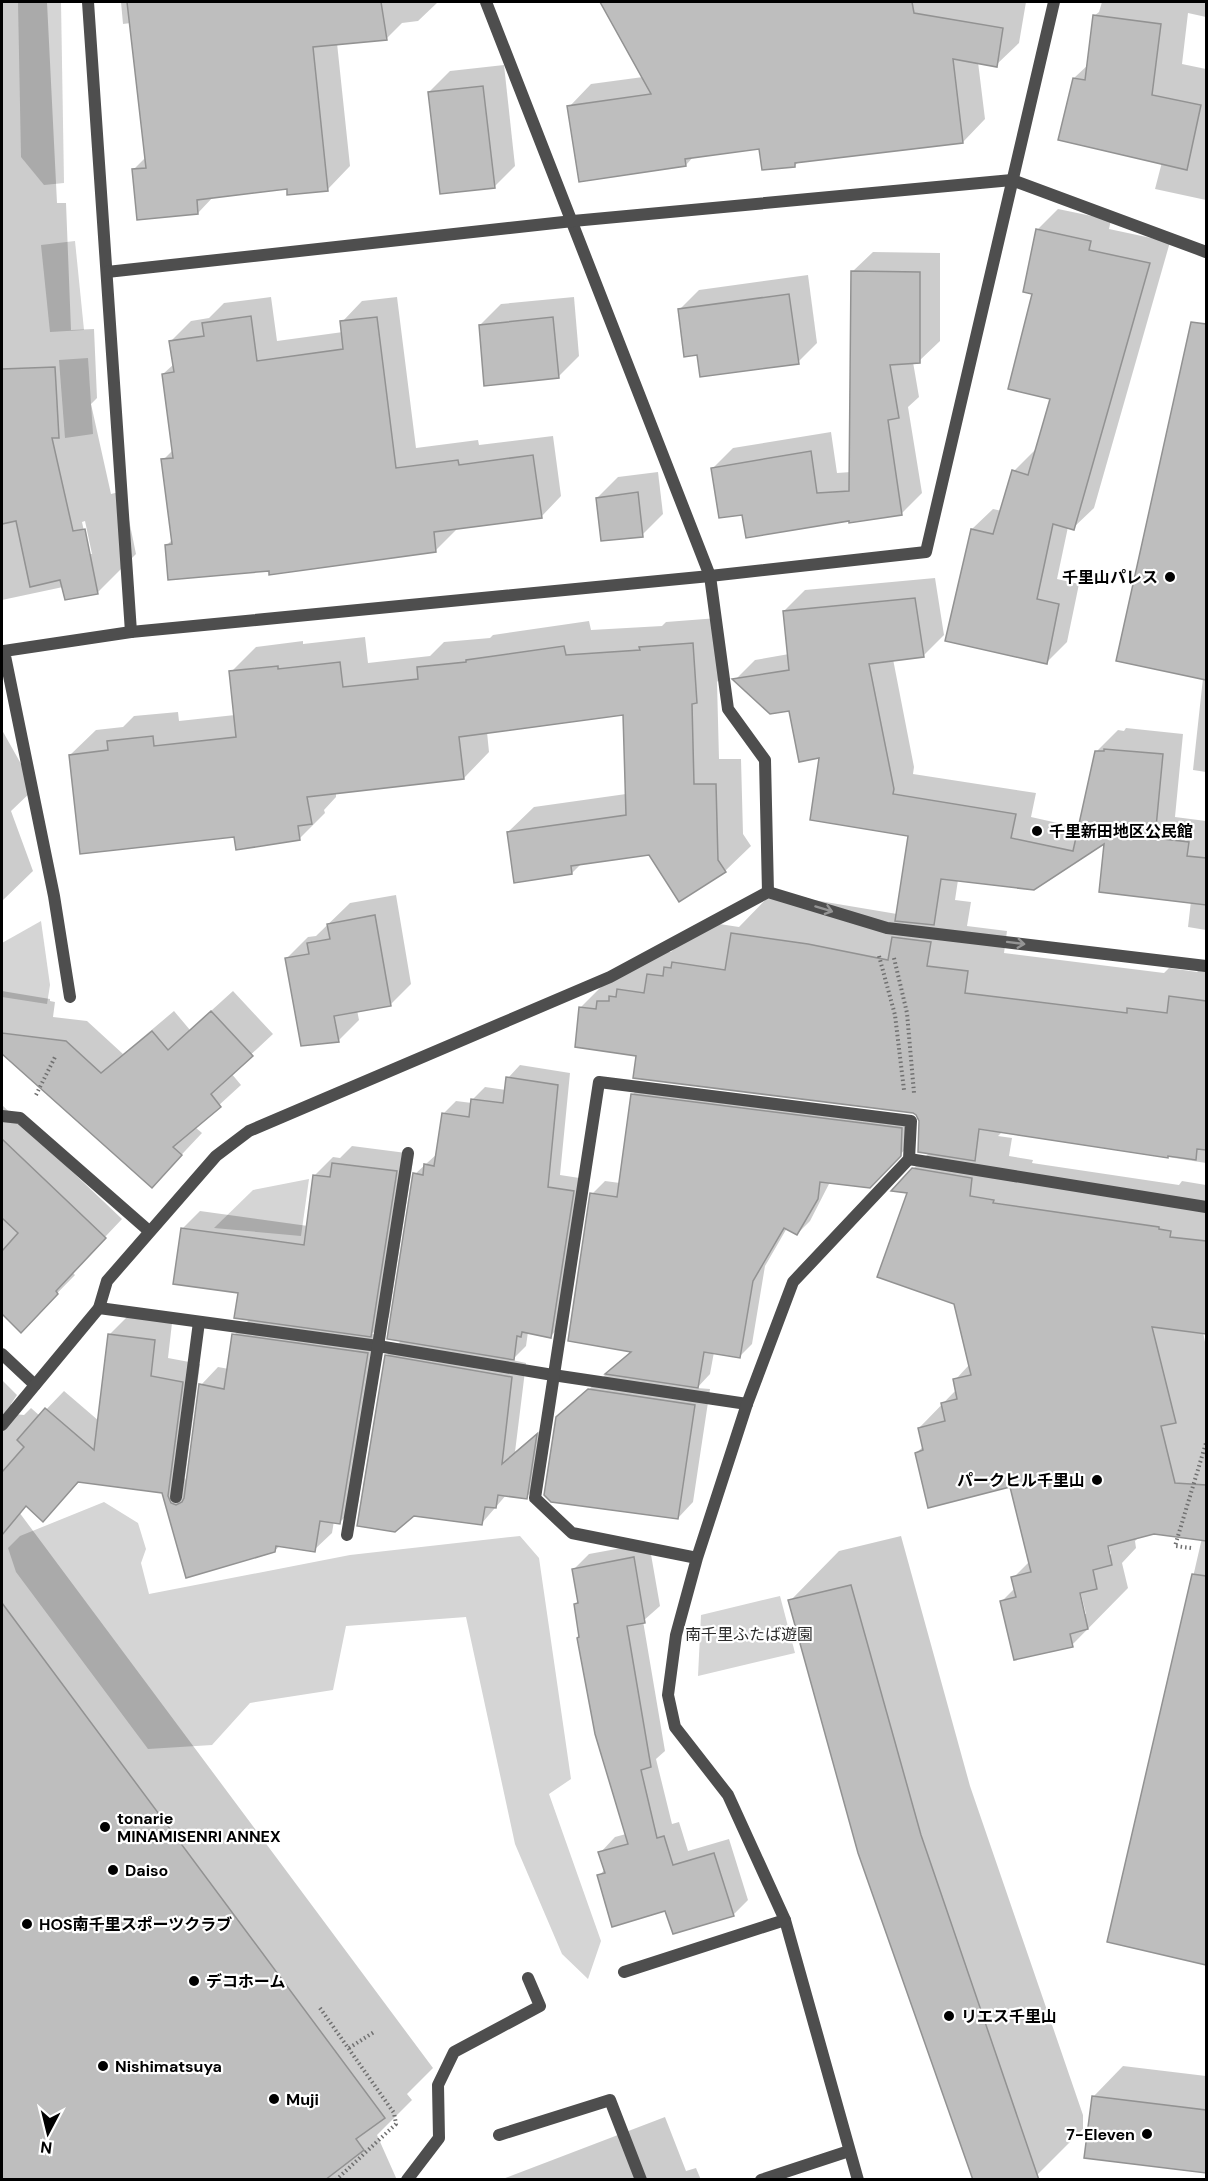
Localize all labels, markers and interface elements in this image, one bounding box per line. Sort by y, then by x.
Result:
place label: 千里山パレス [1062,567,1158,588]
marker: 千里山パレス [1163,570,1177,584]
place label: 千里新田地区公民館 [1049,821,1193,842]
marker: 千里新田地区公民館 [1030,824,1044,838]
one-way arrow [814,904,833,915]
one-way arrow [1005,938,1025,949]
place label: パークヒル千里山 [957,1470,1085,1491]
marker: パークヒル千里山 [1090,1473,1104,1487]
park label: 南千里ふたば遊園 [685,1624,813,1645]
place label: tonarie MINAMISENRI ANNEX [117,1808,281,1847]
marker: tonarie MINAMISENRI ANNEX [98,1820,112,1834]
place label: Daiso [125,1860,168,1881]
marker: Daiso [106,1863,120,1877]
place label: HOS南千里スポーツクラブ [39,1914,232,1935]
marker: HOS南千里スポーツクラブ [20,1917,34,1931]
place label: デコホーム [206,1971,286,1992]
marker: デコホーム [187,1974,201,1988]
place label: リエス千里山 [961,2006,1057,2027]
marker: リエス千里山 [942,2009,956,2023]
place label: Nishimatsuya [115,2056,222,2077]
marker: Nishimatsuya [96,2059,110,2073]
place label: Muji [286,2089,319,2110]
marker: Muji [267,2092,281,2106]
north arrow [18,2103,78,2163]
place label: 7-Eleven [1066,2124,1135,2145]
marker: 7-Eleven [1140,2127,1154,2141]
text: N [39,2136,53,2159]

